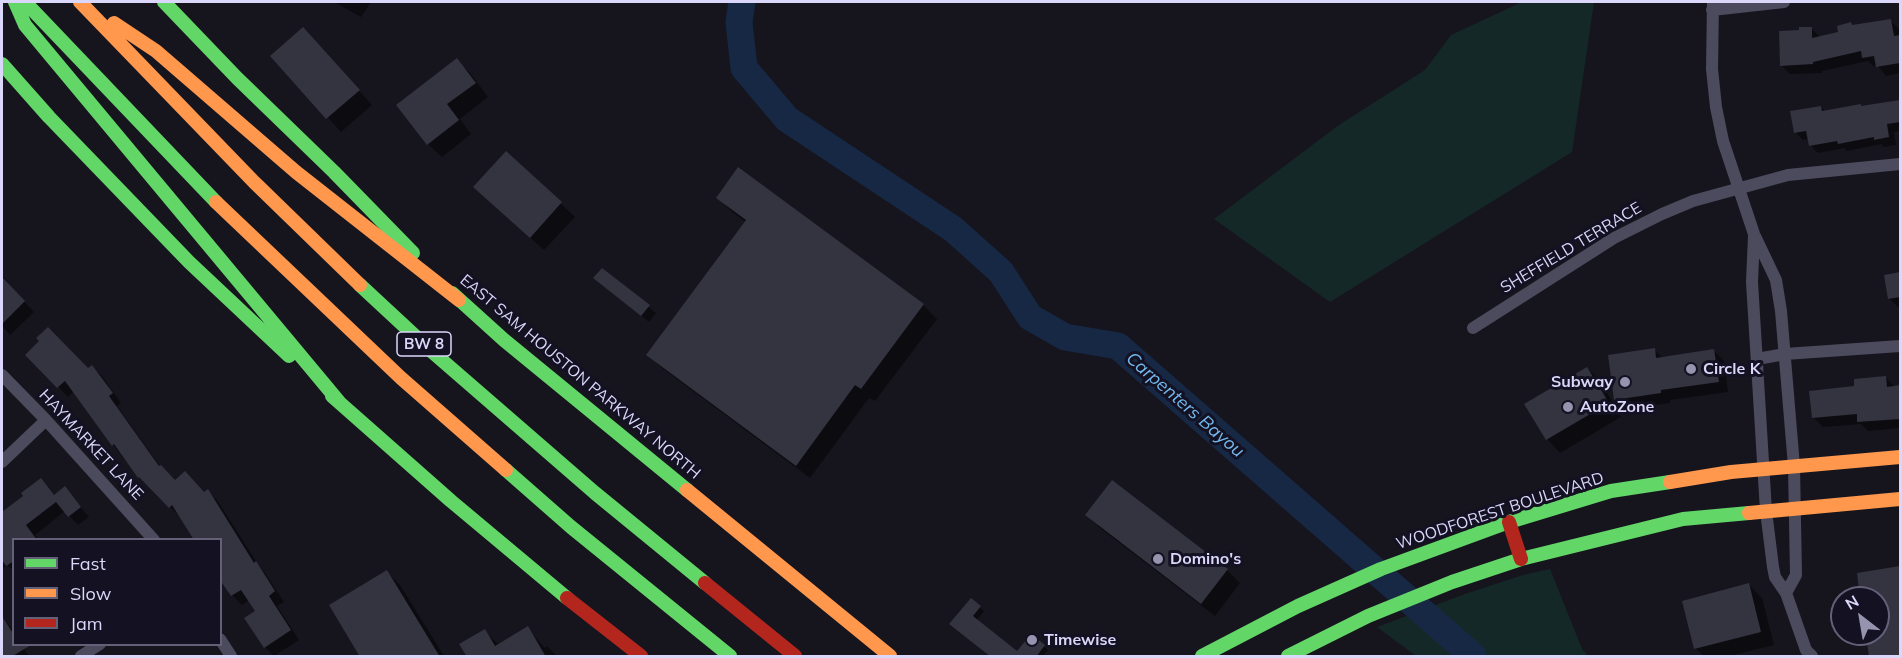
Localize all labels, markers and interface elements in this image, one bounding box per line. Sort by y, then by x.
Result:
street label: SHEFFIELD TERRACE [1497,198,1645,298]
street label: EAST SAM HOUSTON PARKWAY NORTH [456,271,704,483]
road number: BW 8 [397,332,451,356]
water label: Carpenters Bayou [1121,348,1249,462]
place label: Circle K [1703,359,1760,379]
marker: Circle K [1684,362,1698,376]
place label: Subway [1551,372,1613,392]
marker: Subway [1618,375,1632,389]
street label: HAYMARKET LANE [35,386,147,504]
place label: AutoZone [1580,397,1654,417]
marker: AutoZone [1561,400,1575,414]
street label: WOODFOREST BOULEVARD [1394,468,1606,554]
legend [12,538,222,646]
place label: Domino's [1170,549,1241,569]
text: Fast [70,552,106,575]
marker: Domino's [1151,552,1165,566]
text: Slow [70,582,111,605]
north arrow [1830,586,1890,646]
text: N [1841,591,1862,614]
text: Jam [70,612,103,635]
place label: Timewise [1044,630,1116,650]
marker: Timewise [1025,633,1039,647]

